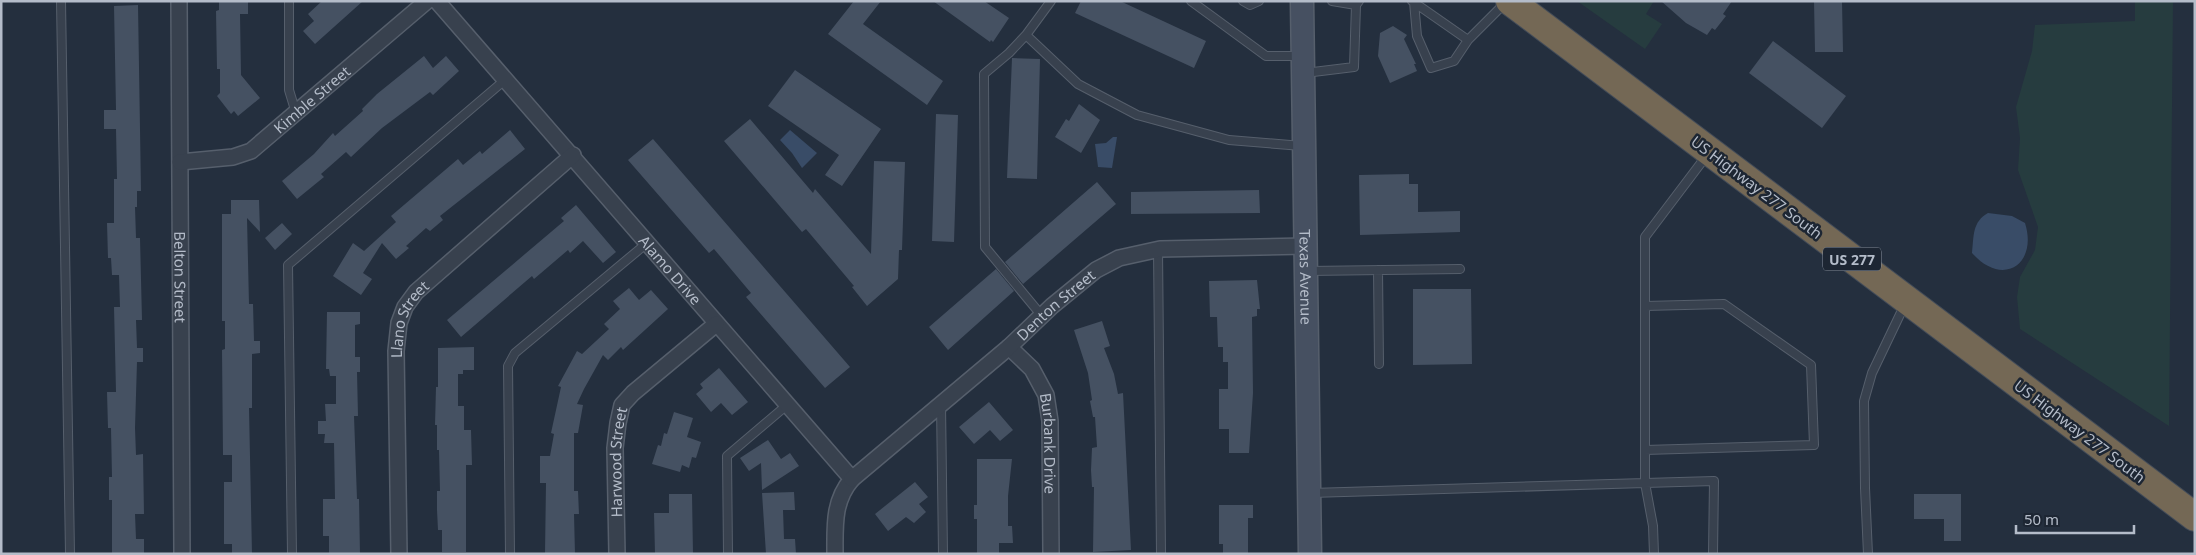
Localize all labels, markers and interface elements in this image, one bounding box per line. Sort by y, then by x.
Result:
street label: Kimble Street [269,61,355,138]
street label: US Highway 277 South [1687,131,1827,243]
street label: Texas Avenue [1295,229,1317,325]
street label: Belton Street [170,231,191,323]
street label: Alamo Drive [635,231,706,309]
road number: US 277 [1823,248,1881,270]
street label: Denton Street [1012,265,1100,345]
street label: Llano Street [386,275,433,358]
street label: US Highway 277 South [2010,375,2150,487]
street label: Burbank Drive [1036,392,1061,494]
street label: Harwood Street [605,404,631,518]
scale bar [2016,502,2134,534]
text: 50 m [2024,509,2059,529]

